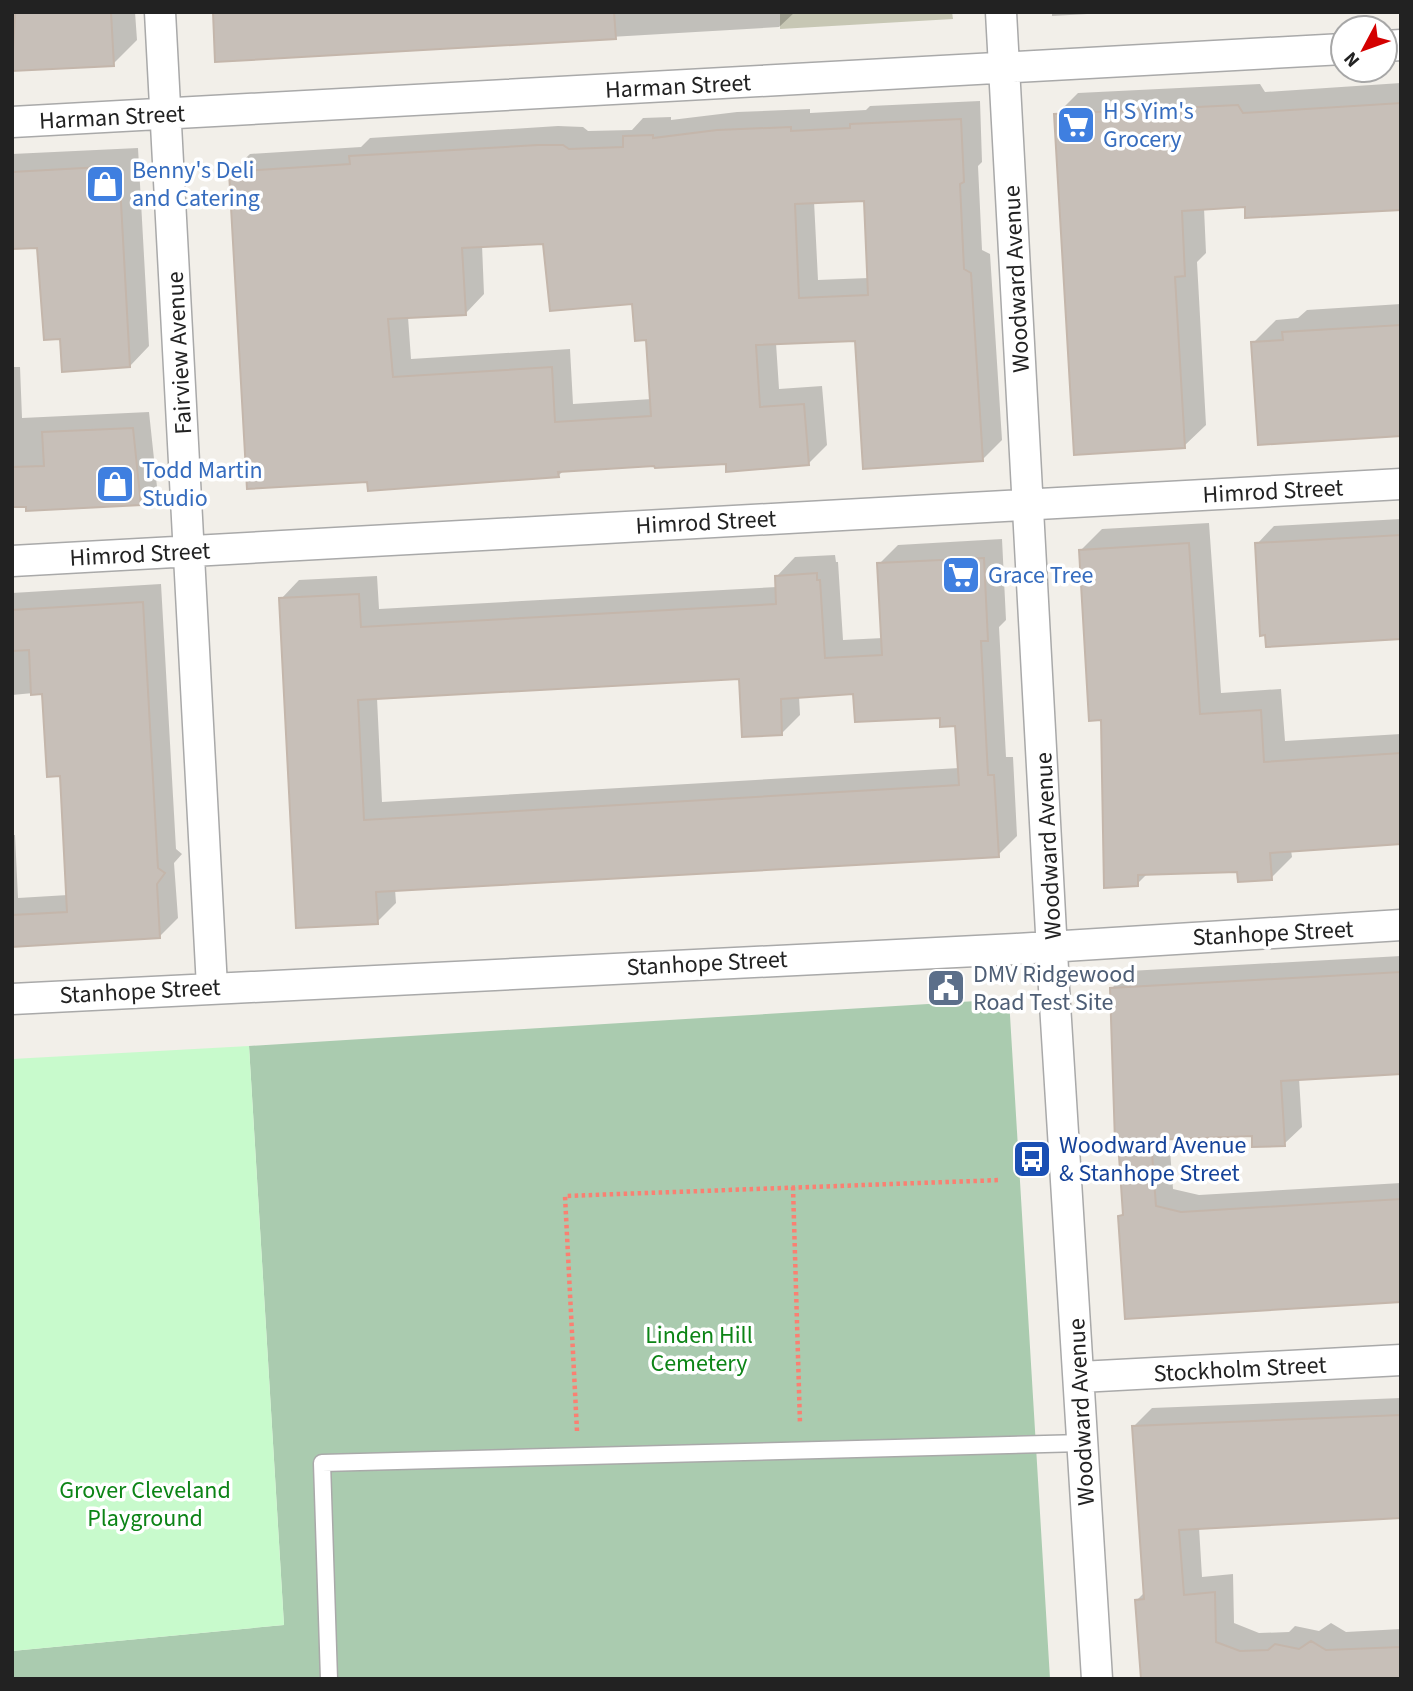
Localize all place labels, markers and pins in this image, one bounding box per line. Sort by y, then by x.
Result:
place label: H S Yim's Grocery [1103,94,1194,157]
supermarket icon: H S Yim's Grocery [1055,104,1097,146]
place label: Benny's Deli and Catering [132,153,260,216]
shop icon: Benny's Deli and Catering [84,163,126,205]
place label: Todd Martin Studio [142,453,263,516]
shop icon: Todd Martin Studio [94,463,136,505]
supermarket icon: Grace Tree [940,554,982,596]
place label: Grace Tree [988,558,1093,593]
place label: DMV Ridgewood Road Test Site [973,957,1136,1020]
public building icon: DMV Ridgewood Road Test Site [925,967,967,1009]
place label: Woodward Avenue & Stanhope Street [1059,1128,1247,1191]
bus stop icon: Woodward Avenue & Stanhope Street [1011,1138,1053,1180]

